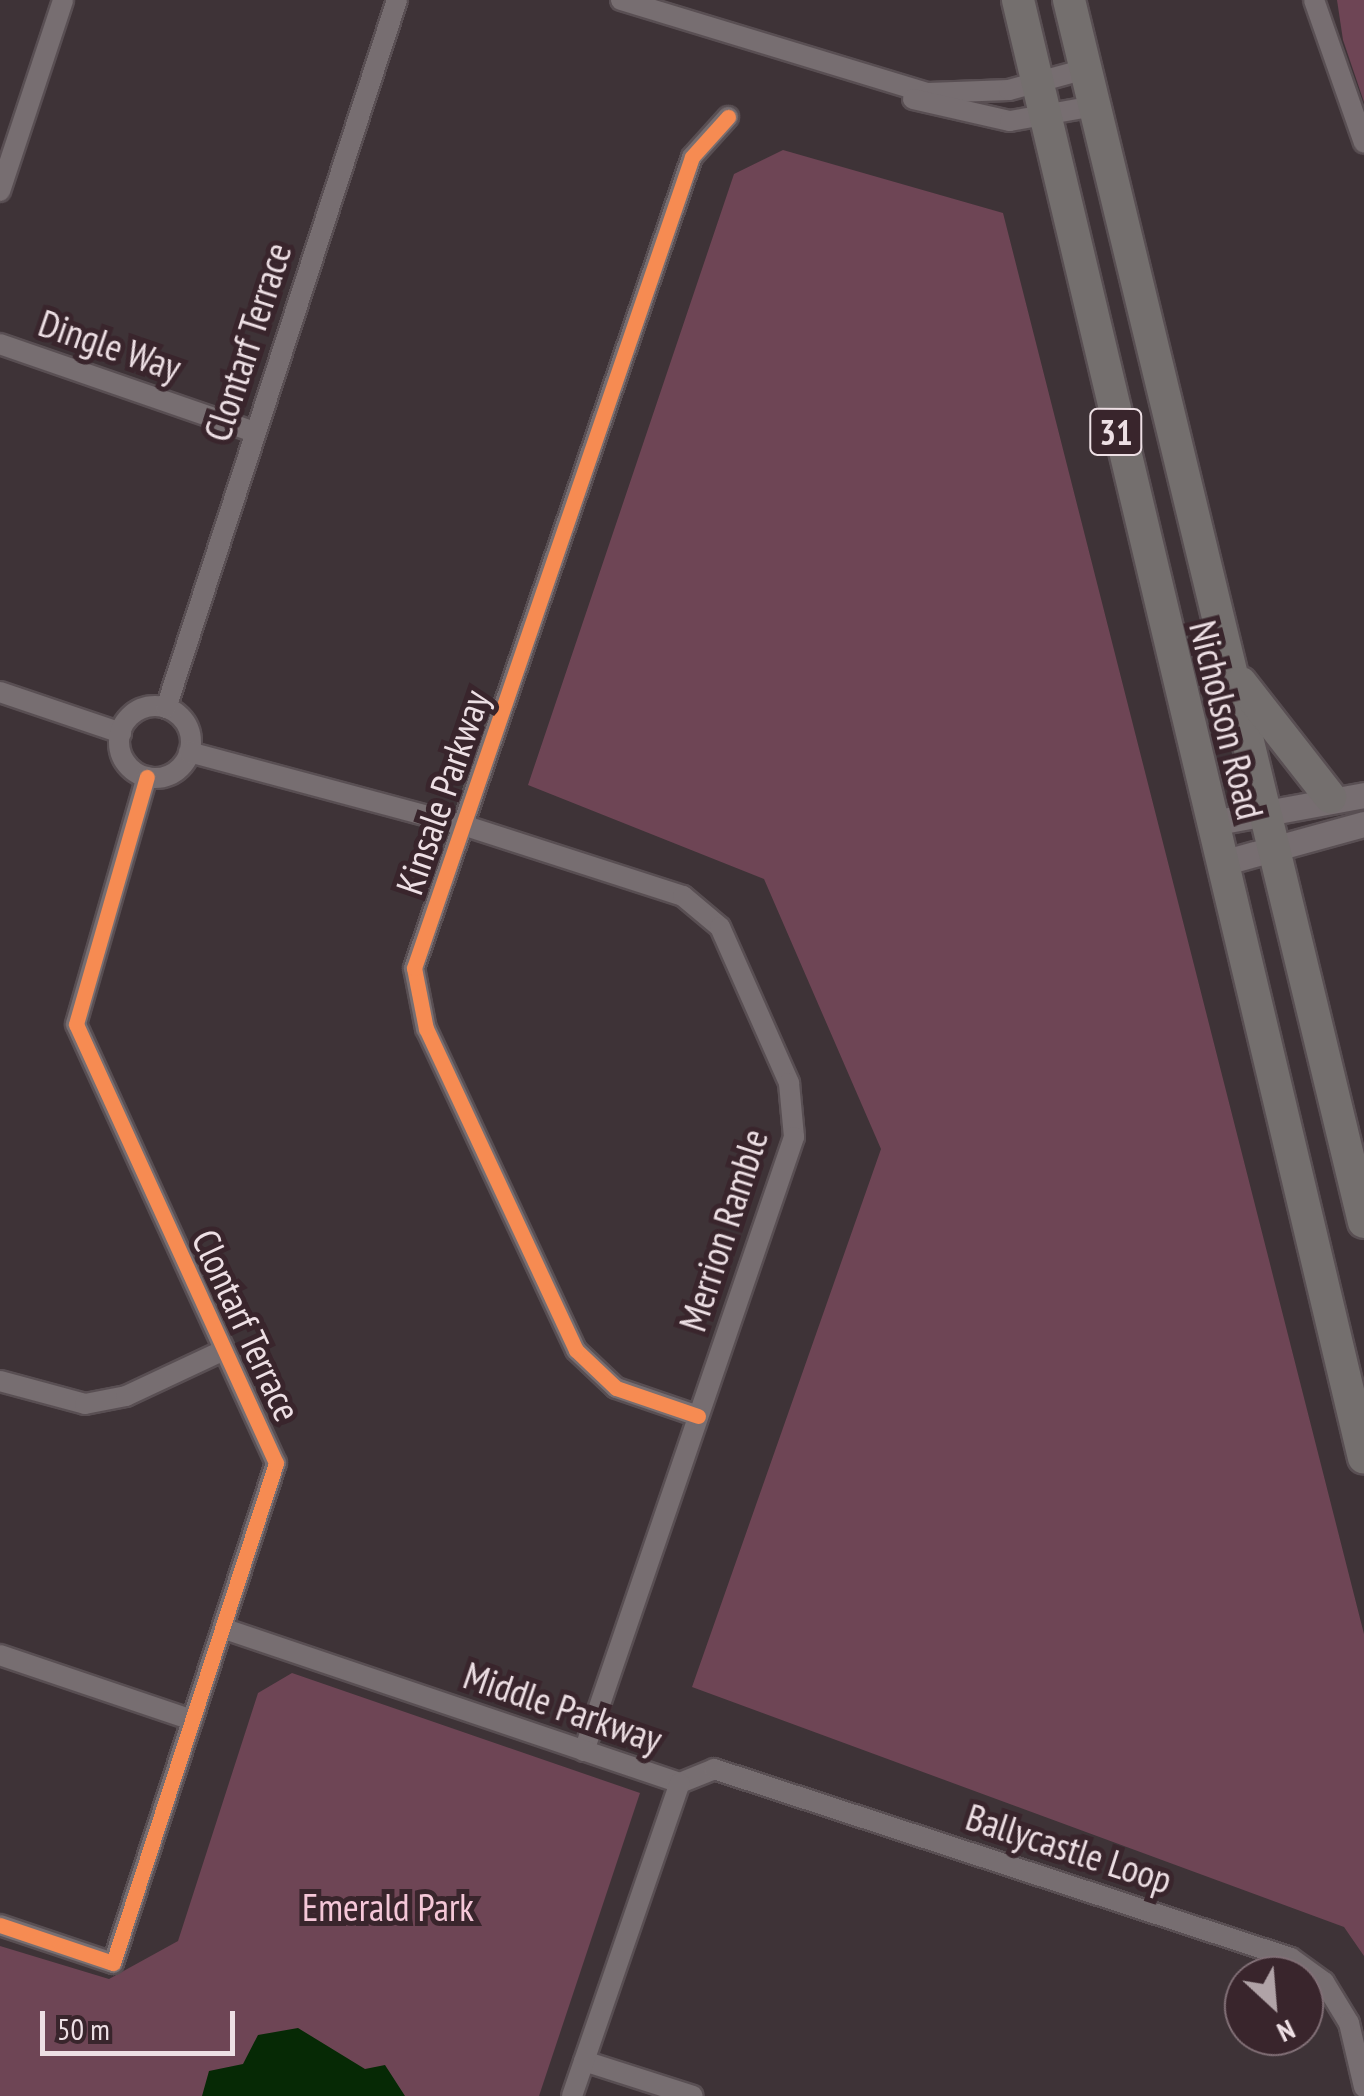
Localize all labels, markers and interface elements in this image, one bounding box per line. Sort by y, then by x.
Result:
street label: Clontarf Terrace [193,237,301,447]
street label: Dingle Way [33,299,187,391]
road number: 31 [1088,402,1144,462]
street label: Nicholson Road [1180,616,1274,824]
street label: Kinsale Parkway [386,684,498,900]
street label: Merrion Ramble [669,1123,777,1337]
street label: Clontarf Terrace [183,1222,311,1428]
street label: Middle Parkway [458,1652,668,1762]
street label: Ballycastle Loop [961,1793,1177,1903]
park label: Emerald Park [302,1884,474,1930]
north arrow [1224,1956,1324,2056]
scale bar [45,1991,240,2053]
text: 50 m [57,2009,110,2048]
text: N [1272,2012,1301,2052]

